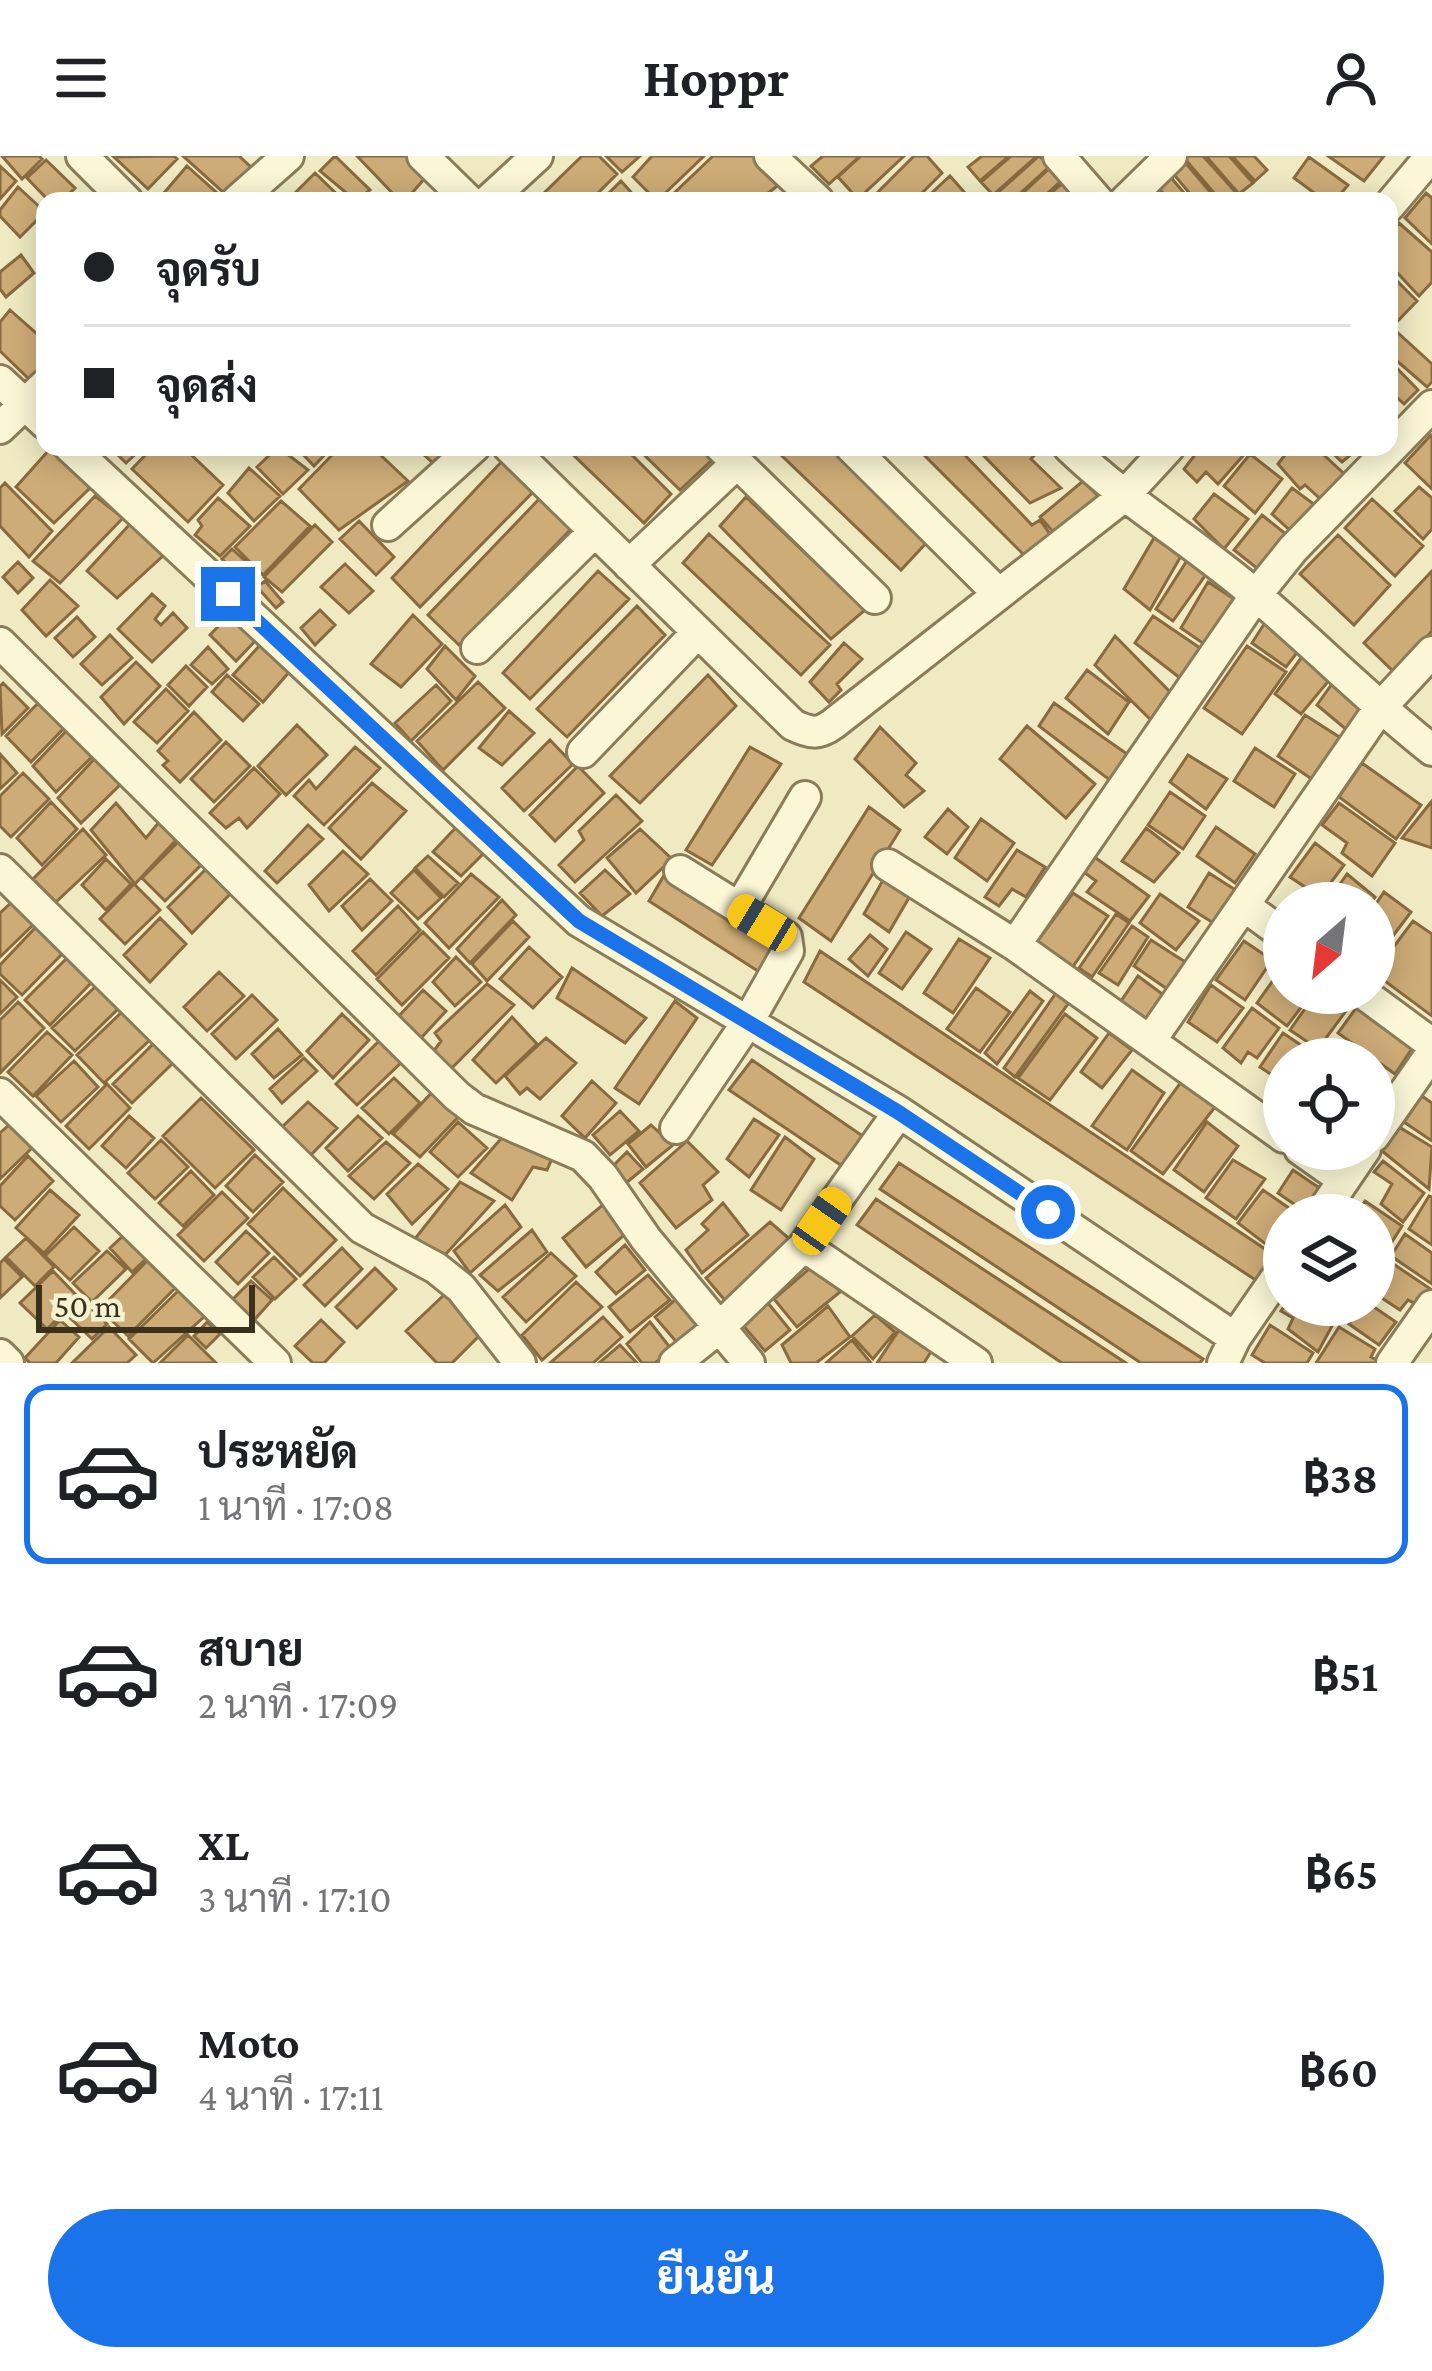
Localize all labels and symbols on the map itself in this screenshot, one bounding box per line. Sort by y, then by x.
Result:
route end [201,567,255,621]
north arrow [1263,882,1395,1014]
car [722,889,802,957]
car [787,1181,857,1261]
route start [1021,1185,1075,1239]
scale bar [36,1279,255,1332]

